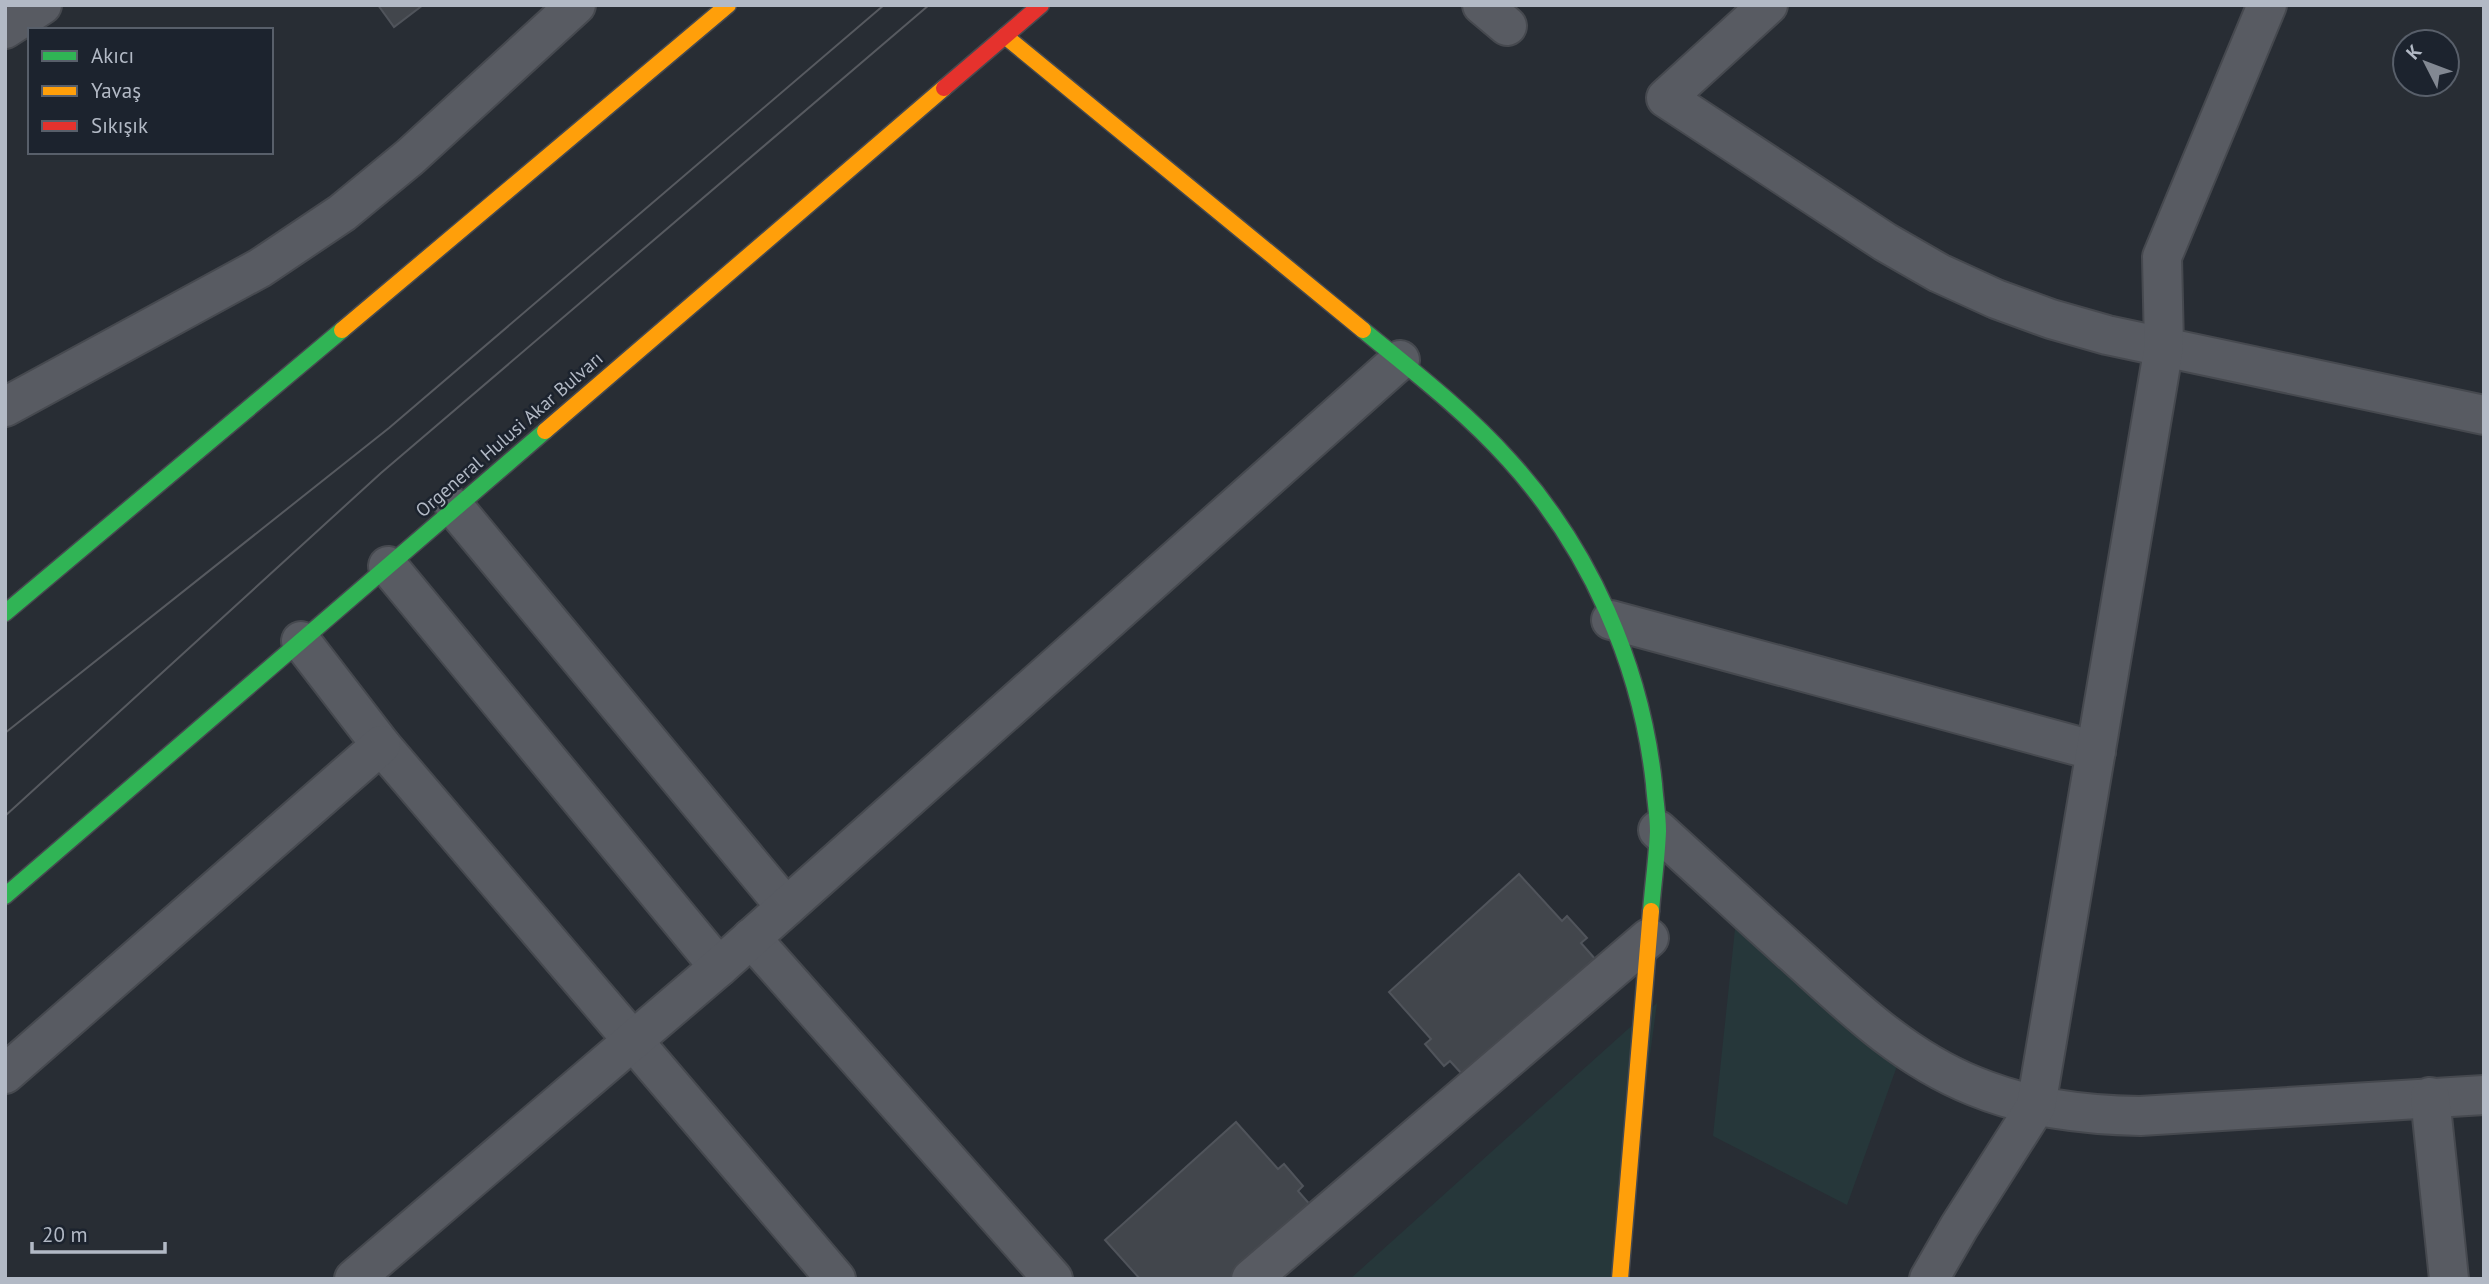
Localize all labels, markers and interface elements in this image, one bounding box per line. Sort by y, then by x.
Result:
legend [28,28,273,154]
north arrow [2391,28,2461,98]
text: K [2401,39,2426,64]
text: Akıcı [91,42,134,69]
text: Yavaş [91,77,141,104]
text: Sıkışık [91,112,148,139]
street label: Orgeneral Hulusi Akar Bulvarı [410,346,608,522]
scale bar [32,1210,164,1254]
text: 20 m [42,1221,88,1248]

